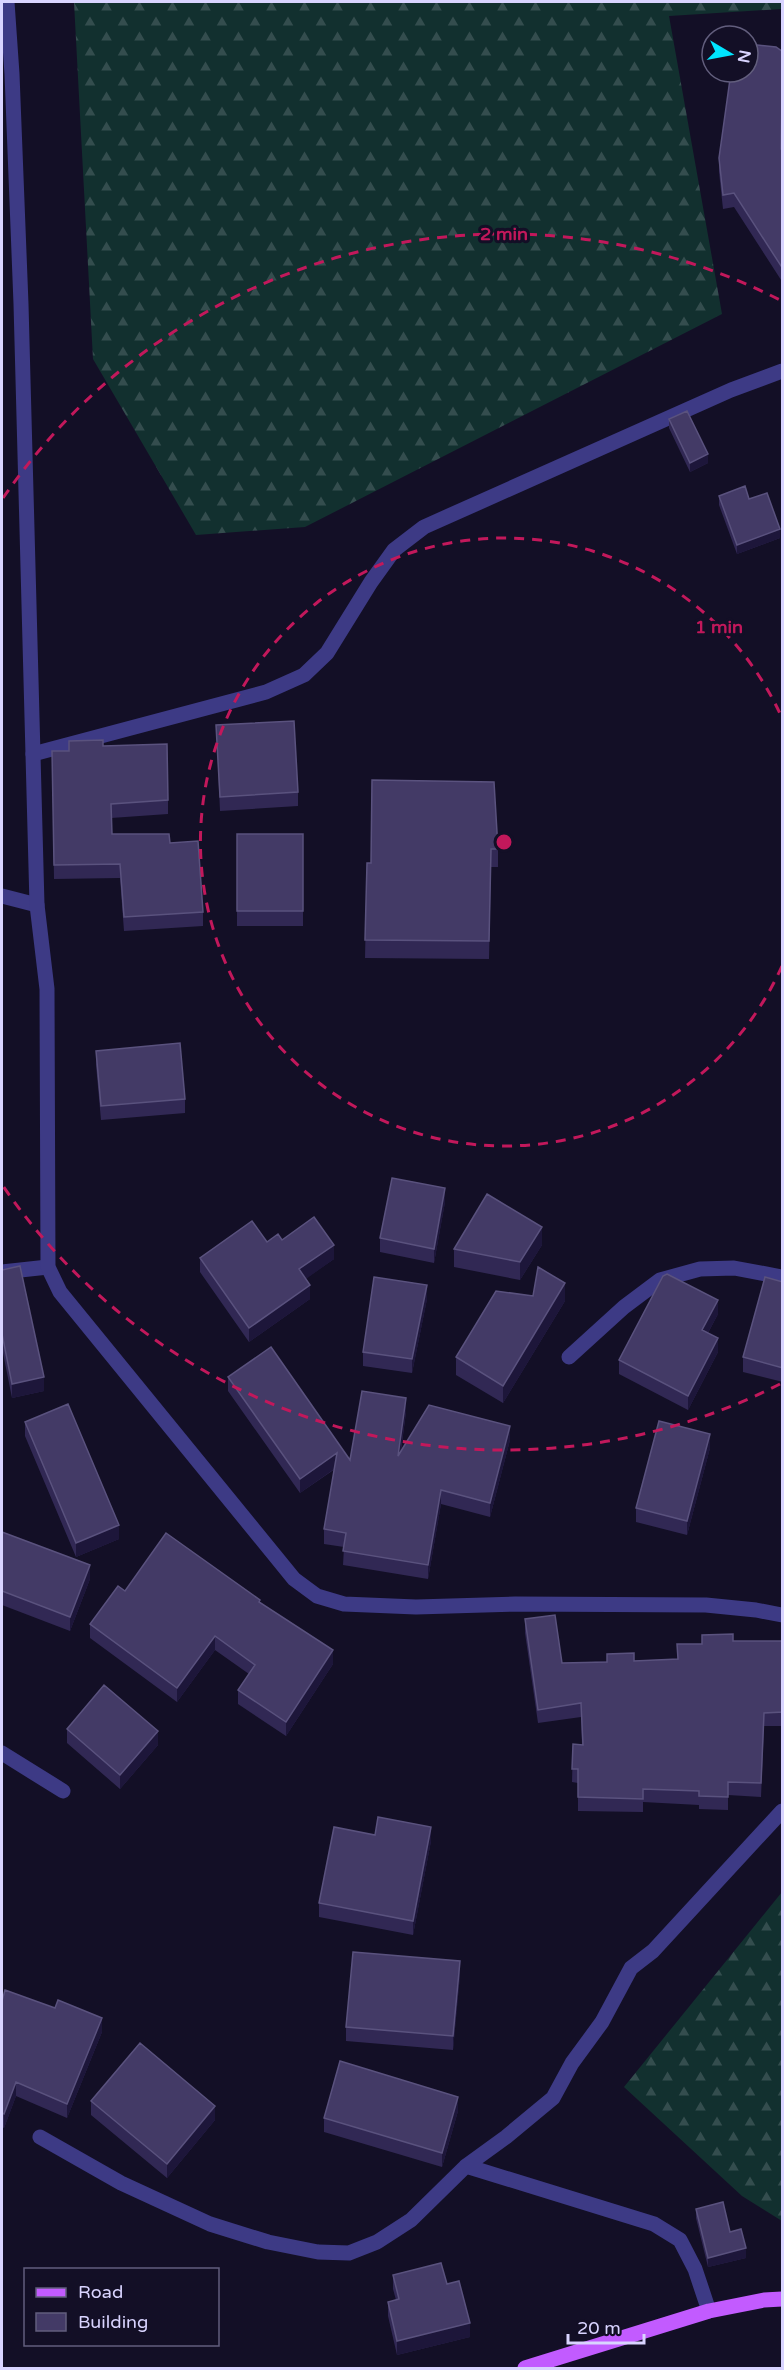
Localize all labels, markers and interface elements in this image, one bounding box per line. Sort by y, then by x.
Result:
north arrow [700,24,760,84]
text: N [733,48,755,64]
text: 2 min [480,223,528,245]
text: 1 min [695,616,743,638]
centre of rings [494,832,514,852]
legend [24,2268,219,2346]
text: Road [78,2281,123,2303]
scale bar [568,2307,644,2345]
text: Building [78,2311,148,2333]
text: 20 m [577,2317,621,2339]

